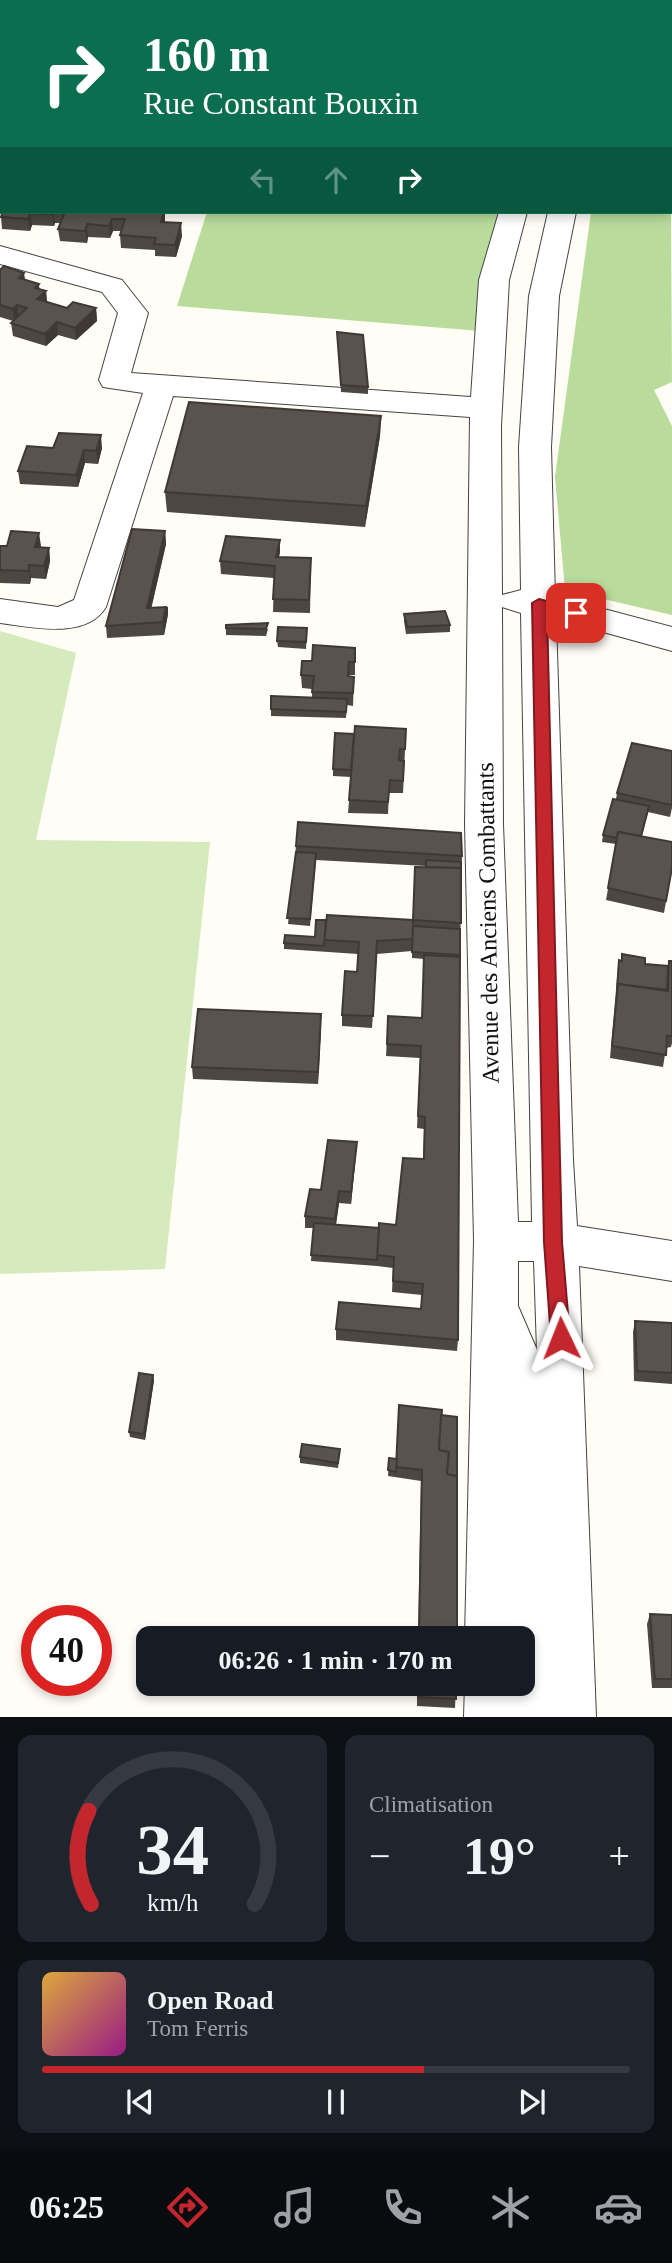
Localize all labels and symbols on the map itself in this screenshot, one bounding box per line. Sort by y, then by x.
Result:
pin [546,583,606,643]
street label: Avenue des Anciens Combattants [472,762,504,1084]
position arrow [524,1301,598,1375]
speed limit sign: 40 [21,1605,112,1696]

